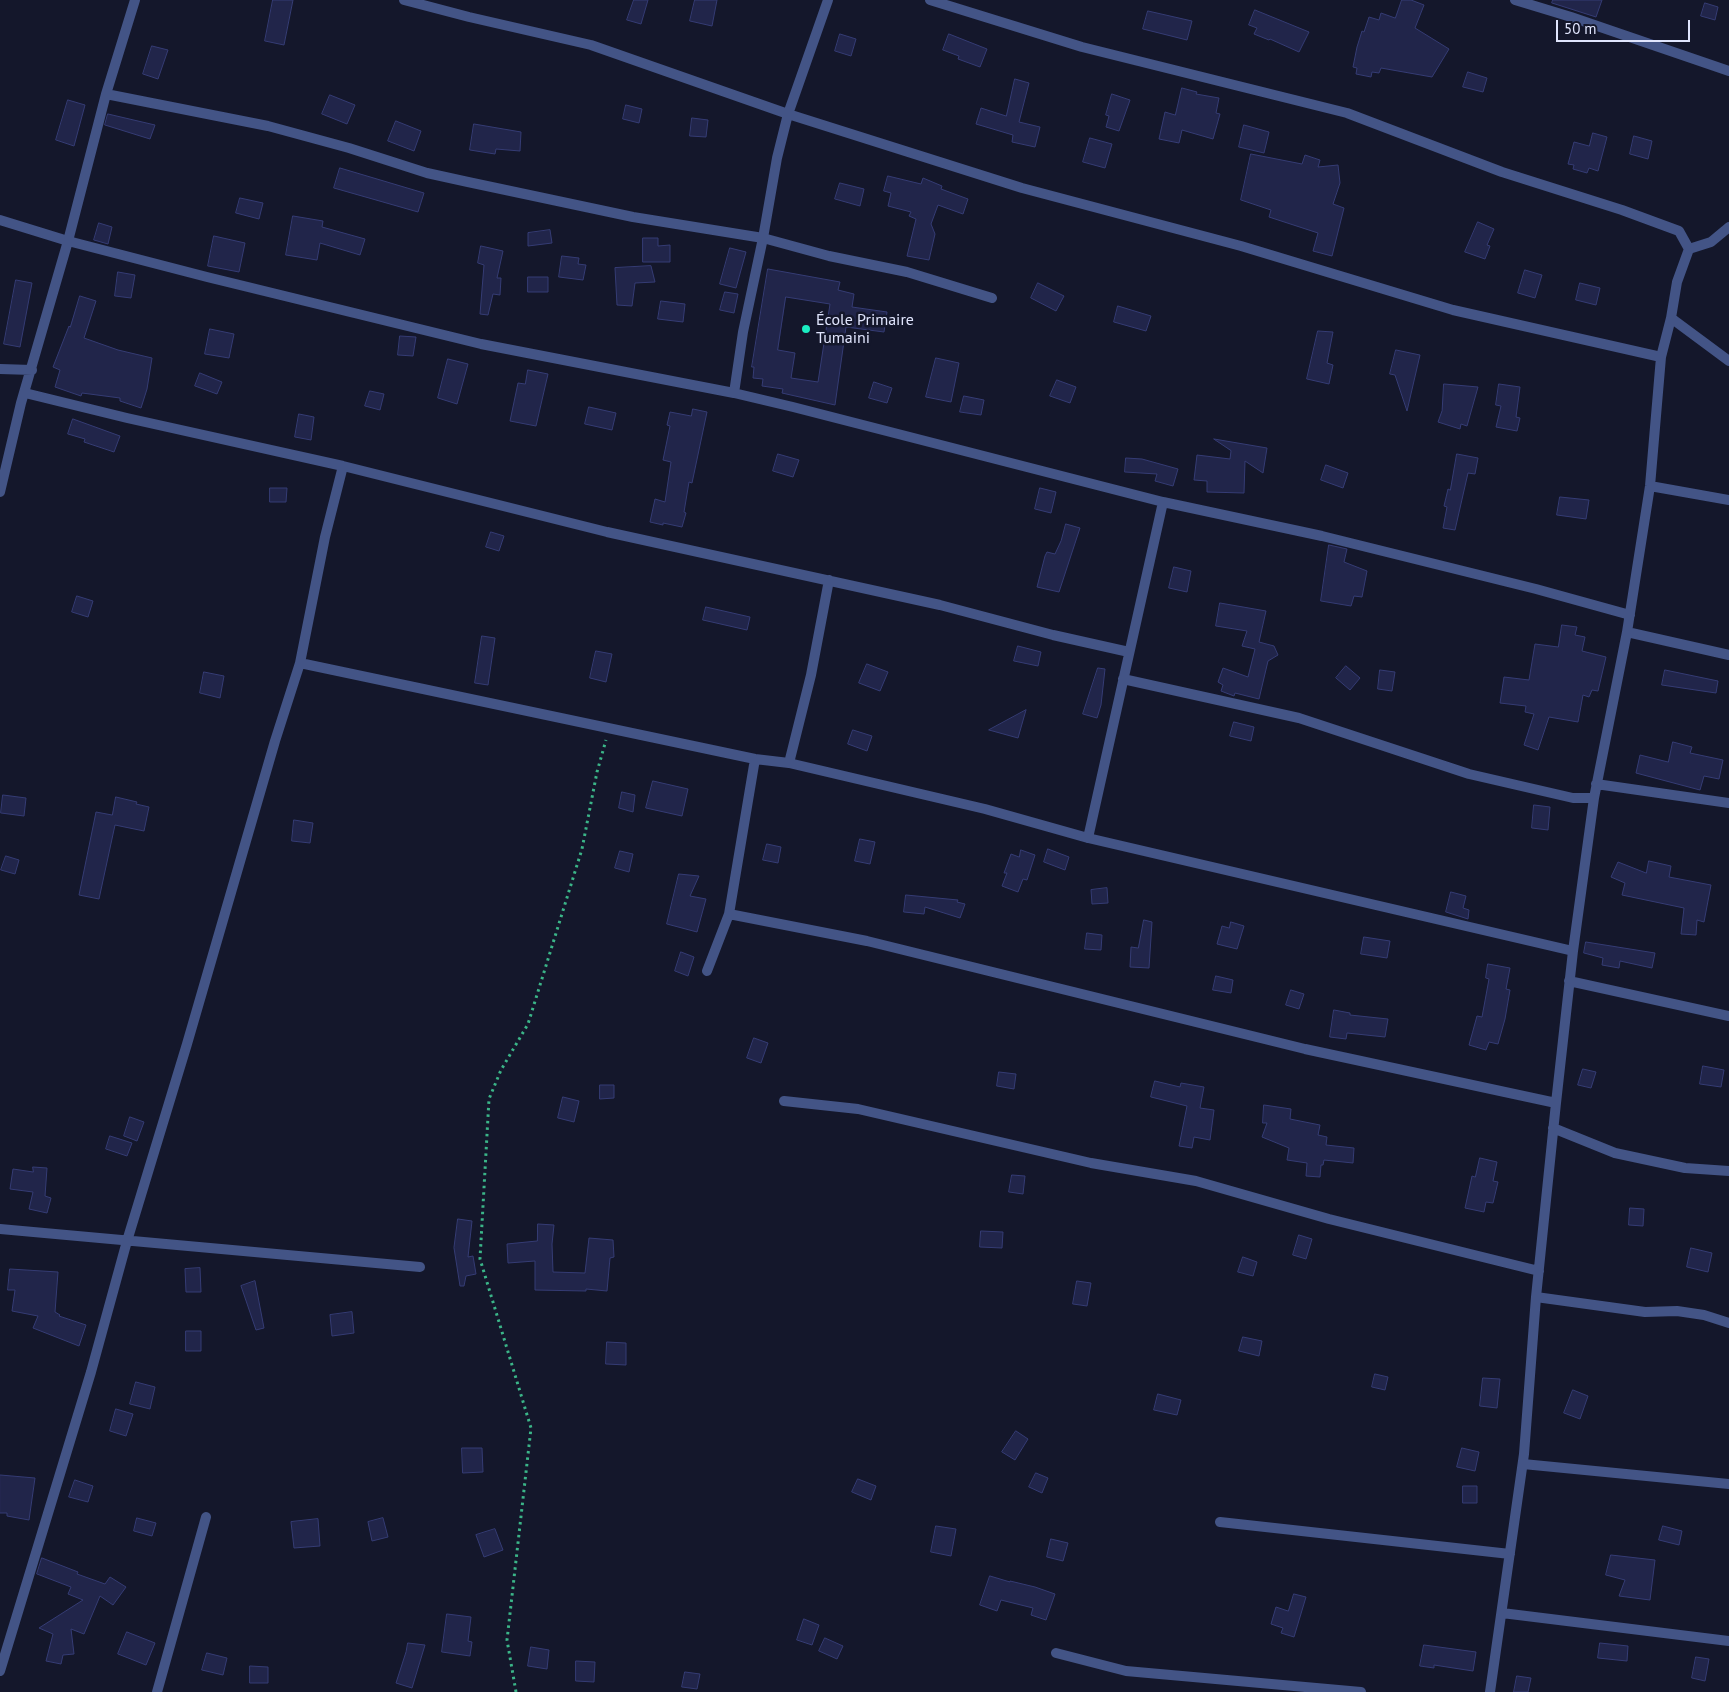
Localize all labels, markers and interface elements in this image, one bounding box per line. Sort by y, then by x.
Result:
scale bar [1559,10,1693,42]
text: 50 m [1564,19,1597,38]
place label: École Primaire Tumaini [816,310,914,348]
marker: École Primaire Tumaini [800,323,812,335]

